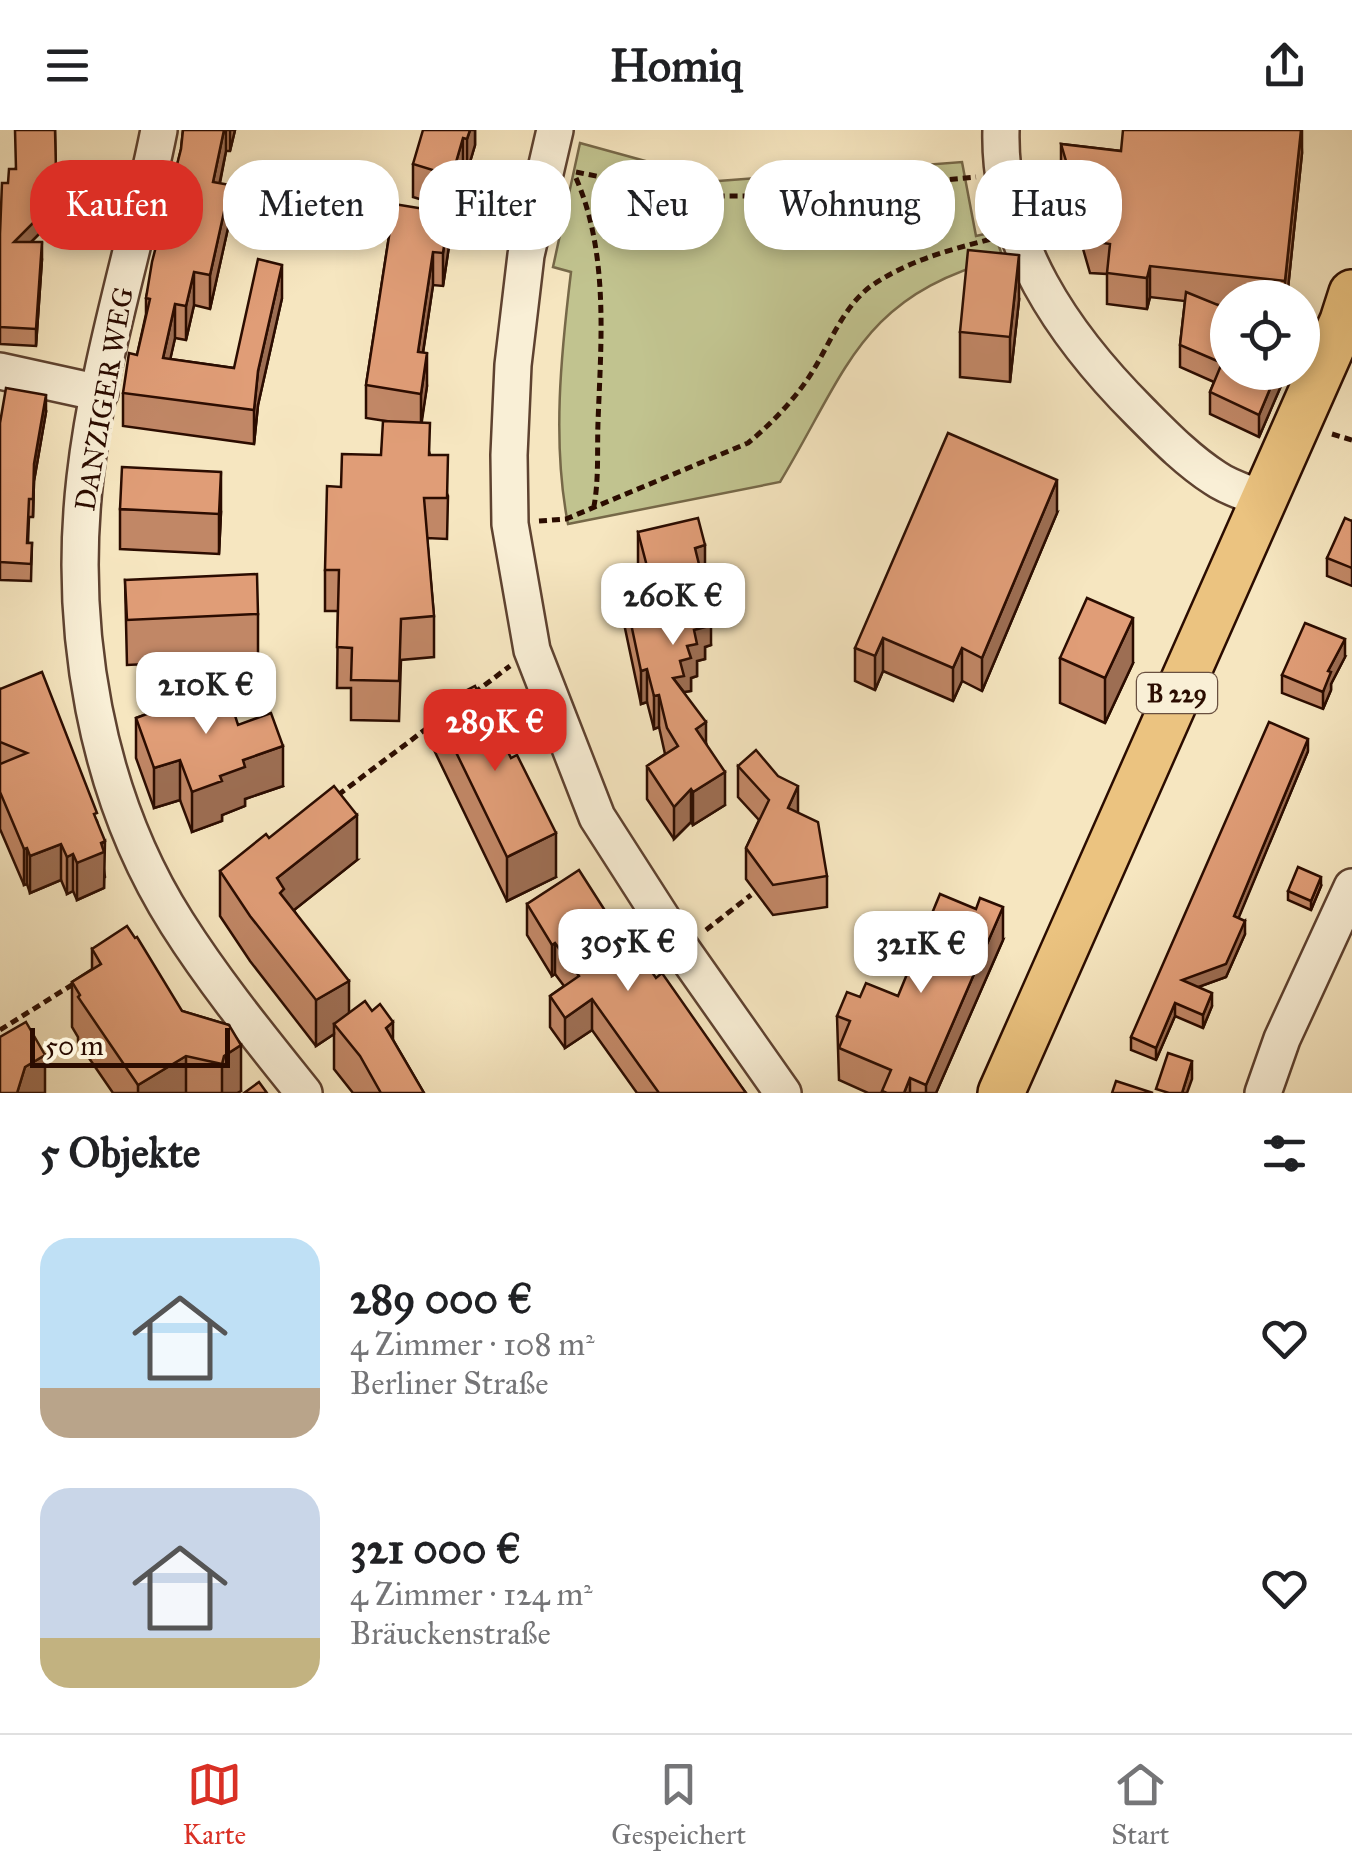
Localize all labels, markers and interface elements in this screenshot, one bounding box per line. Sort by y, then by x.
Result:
icon: menu [40,38,95,93]
text: Homiq [610,38,742,93]
icon: share [1257,38,1312,93]
chip: Kaufen [30,160,203,250]
chip: Mieten [223,160,399,250]
chip: Filter [419,160,571,250]
chip: Neu [591,160,724,250]
chip: Wohnung [744,160,955,250]
chip: Haus [975,160,1122,250]
map controls [1210,280,1320,390]
button: locate [1210,280,1320,390]
street label: DANZIGER WEG [67,284,141,514]
pin: 260K € [592,563,754,648]
text: 260K € [623,576,723,615]
pin: 210K € [125,652,287,737]
text: 210K € [158,665,254,704]
road number: B 229 [1137,673,1217,713]
pin: 289K € [414,689,576,774]
text: 289K € [446,702,544,741]
pin: 305K € [547,909,709,994]
pin: 321K € [840,911,1002,996]
text: 305K € [580,922,676,961]
text: 321K € [876,924,966,963]
scale bar [30,1023,230,1068]
text: 50 m [45,1028,104,1063]
icon: filters [1257,1126,1312,1181]
text: 5 Objekte [40,1127,200,1179]
text: 289 000 € [350,1273,533,1325]
icon: home [120,1278,240,1398]
icon: heart [1257,1311,1312,1366]
text: 4 Zimmer · 108 m² [350,1325,594,1364]
text: Berliner Straße [350,1364,548,1403]
text: 321 000 € [350,1523,521,1575]
icon: home [120,1528,240,1648]
icon: heart [1257,1561,1312,1616]
text: 4 Zimmer · 124 m² [350,1575,593,1614]
text: Bräuckenstraße [350,1614,551,1653]
tab: Karte [183,1757,246,1852]
tab: Gespeichert [611,1757,746,1852]
tab: Start [1111,1757,1170,1852]

